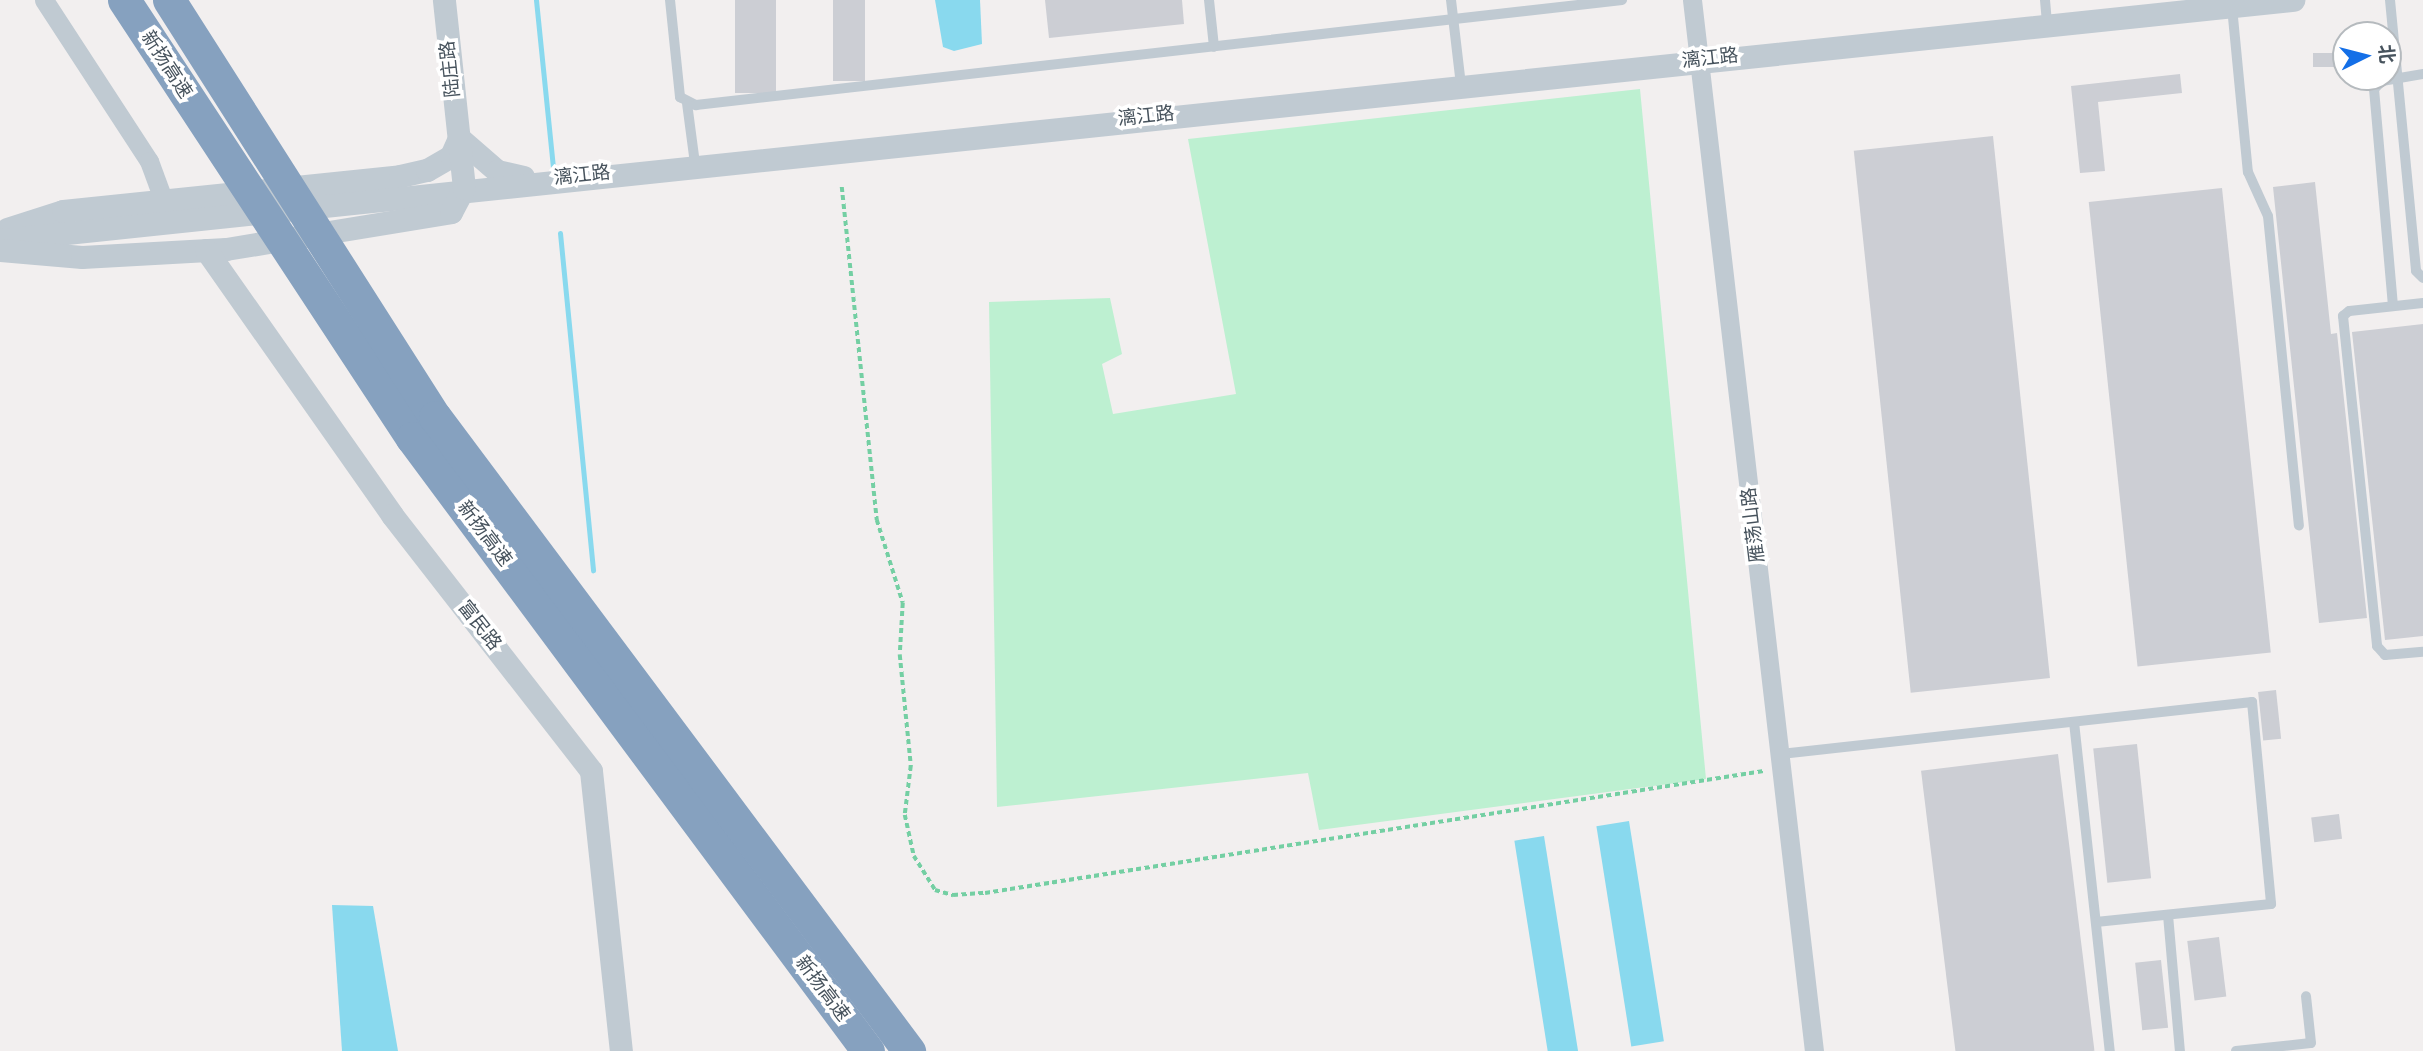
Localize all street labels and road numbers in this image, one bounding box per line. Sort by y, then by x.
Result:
street label: 新扬高速 [136,27,196,103]
street label: 陆庄路 [437,39,465,99]
street label: 漓江路 [1680,45,1740,73]
street label: 漓江路 [1116,103,1176,131]
street label: 漓江路 [552,162,612,190]
street label: 雁荡山路 [1738,486,1770,564]
street label: 新扬高速 [452,497,516,571]
street label: 富民路 [452,597,506,655]
street label: 新扬高速 [790,952,854,1026]

